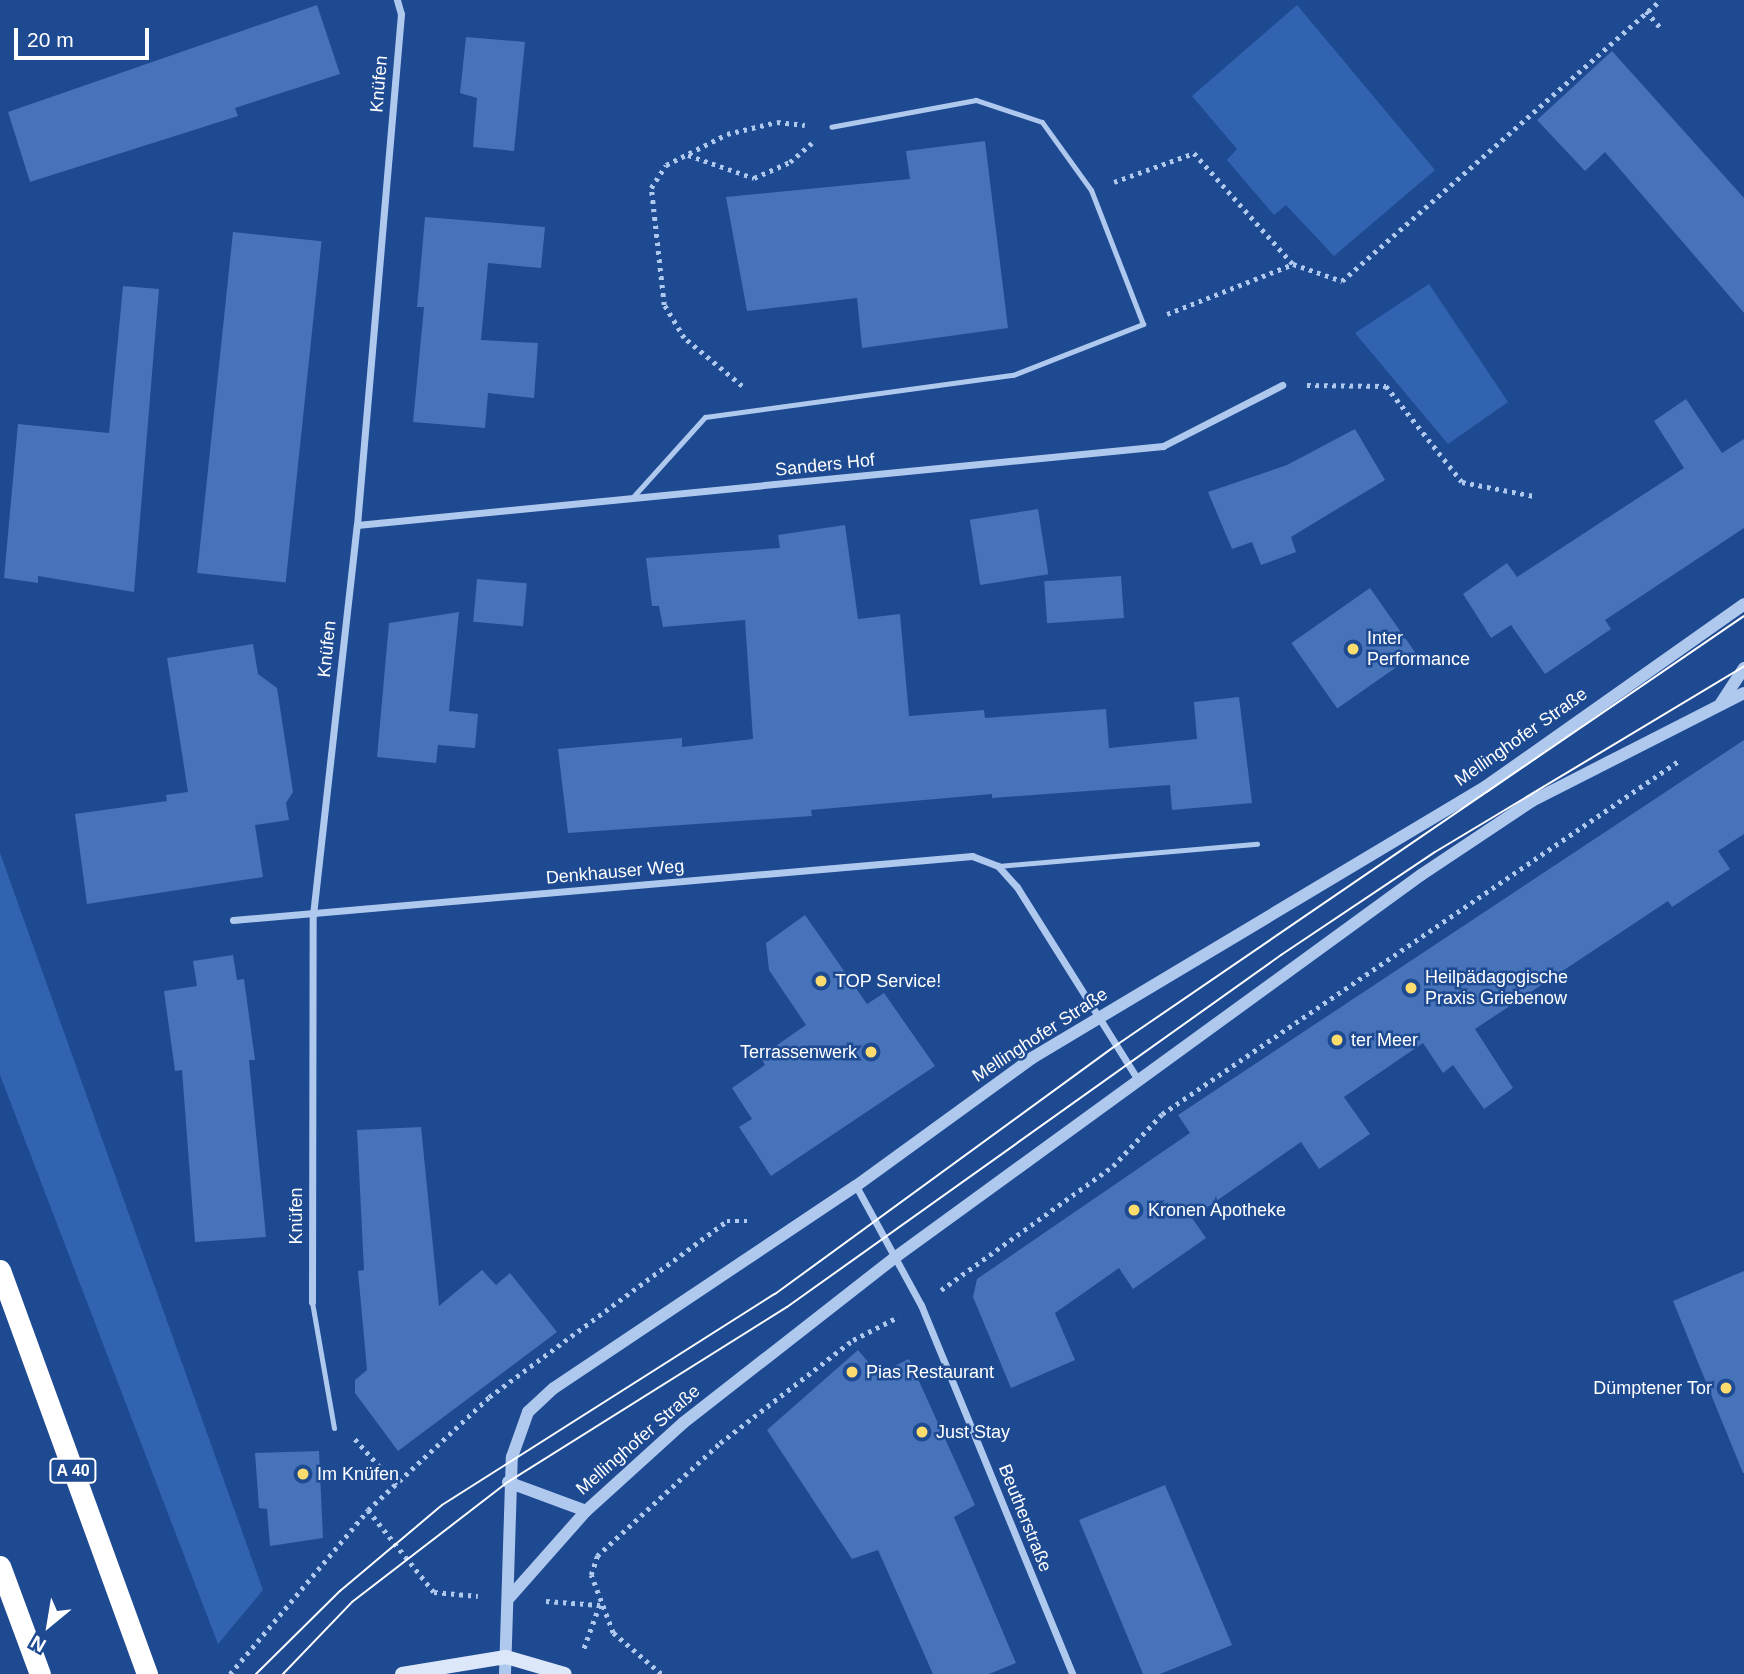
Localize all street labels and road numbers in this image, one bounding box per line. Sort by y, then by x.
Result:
street label: Knüfen [366,55,392,113]
street label: Sanders Hof [774,449,876,481]
street label: Knüfen [313,620,341,678]
street label: Mellinghofer Straße [1450,683,1592,791]
street label: Denkhauser Weg [545,855,685,889]
street label: Mellinghofer Straße [968,983,1112,1087]
street label: Knüfen [285,1187,307,1245]
street label: Mellinghofer Straße [572,1380,704,1500]
road number: A 40 [48,1458,98,1484]
street label: Beutherstraße [994,1461,1056,1575]

